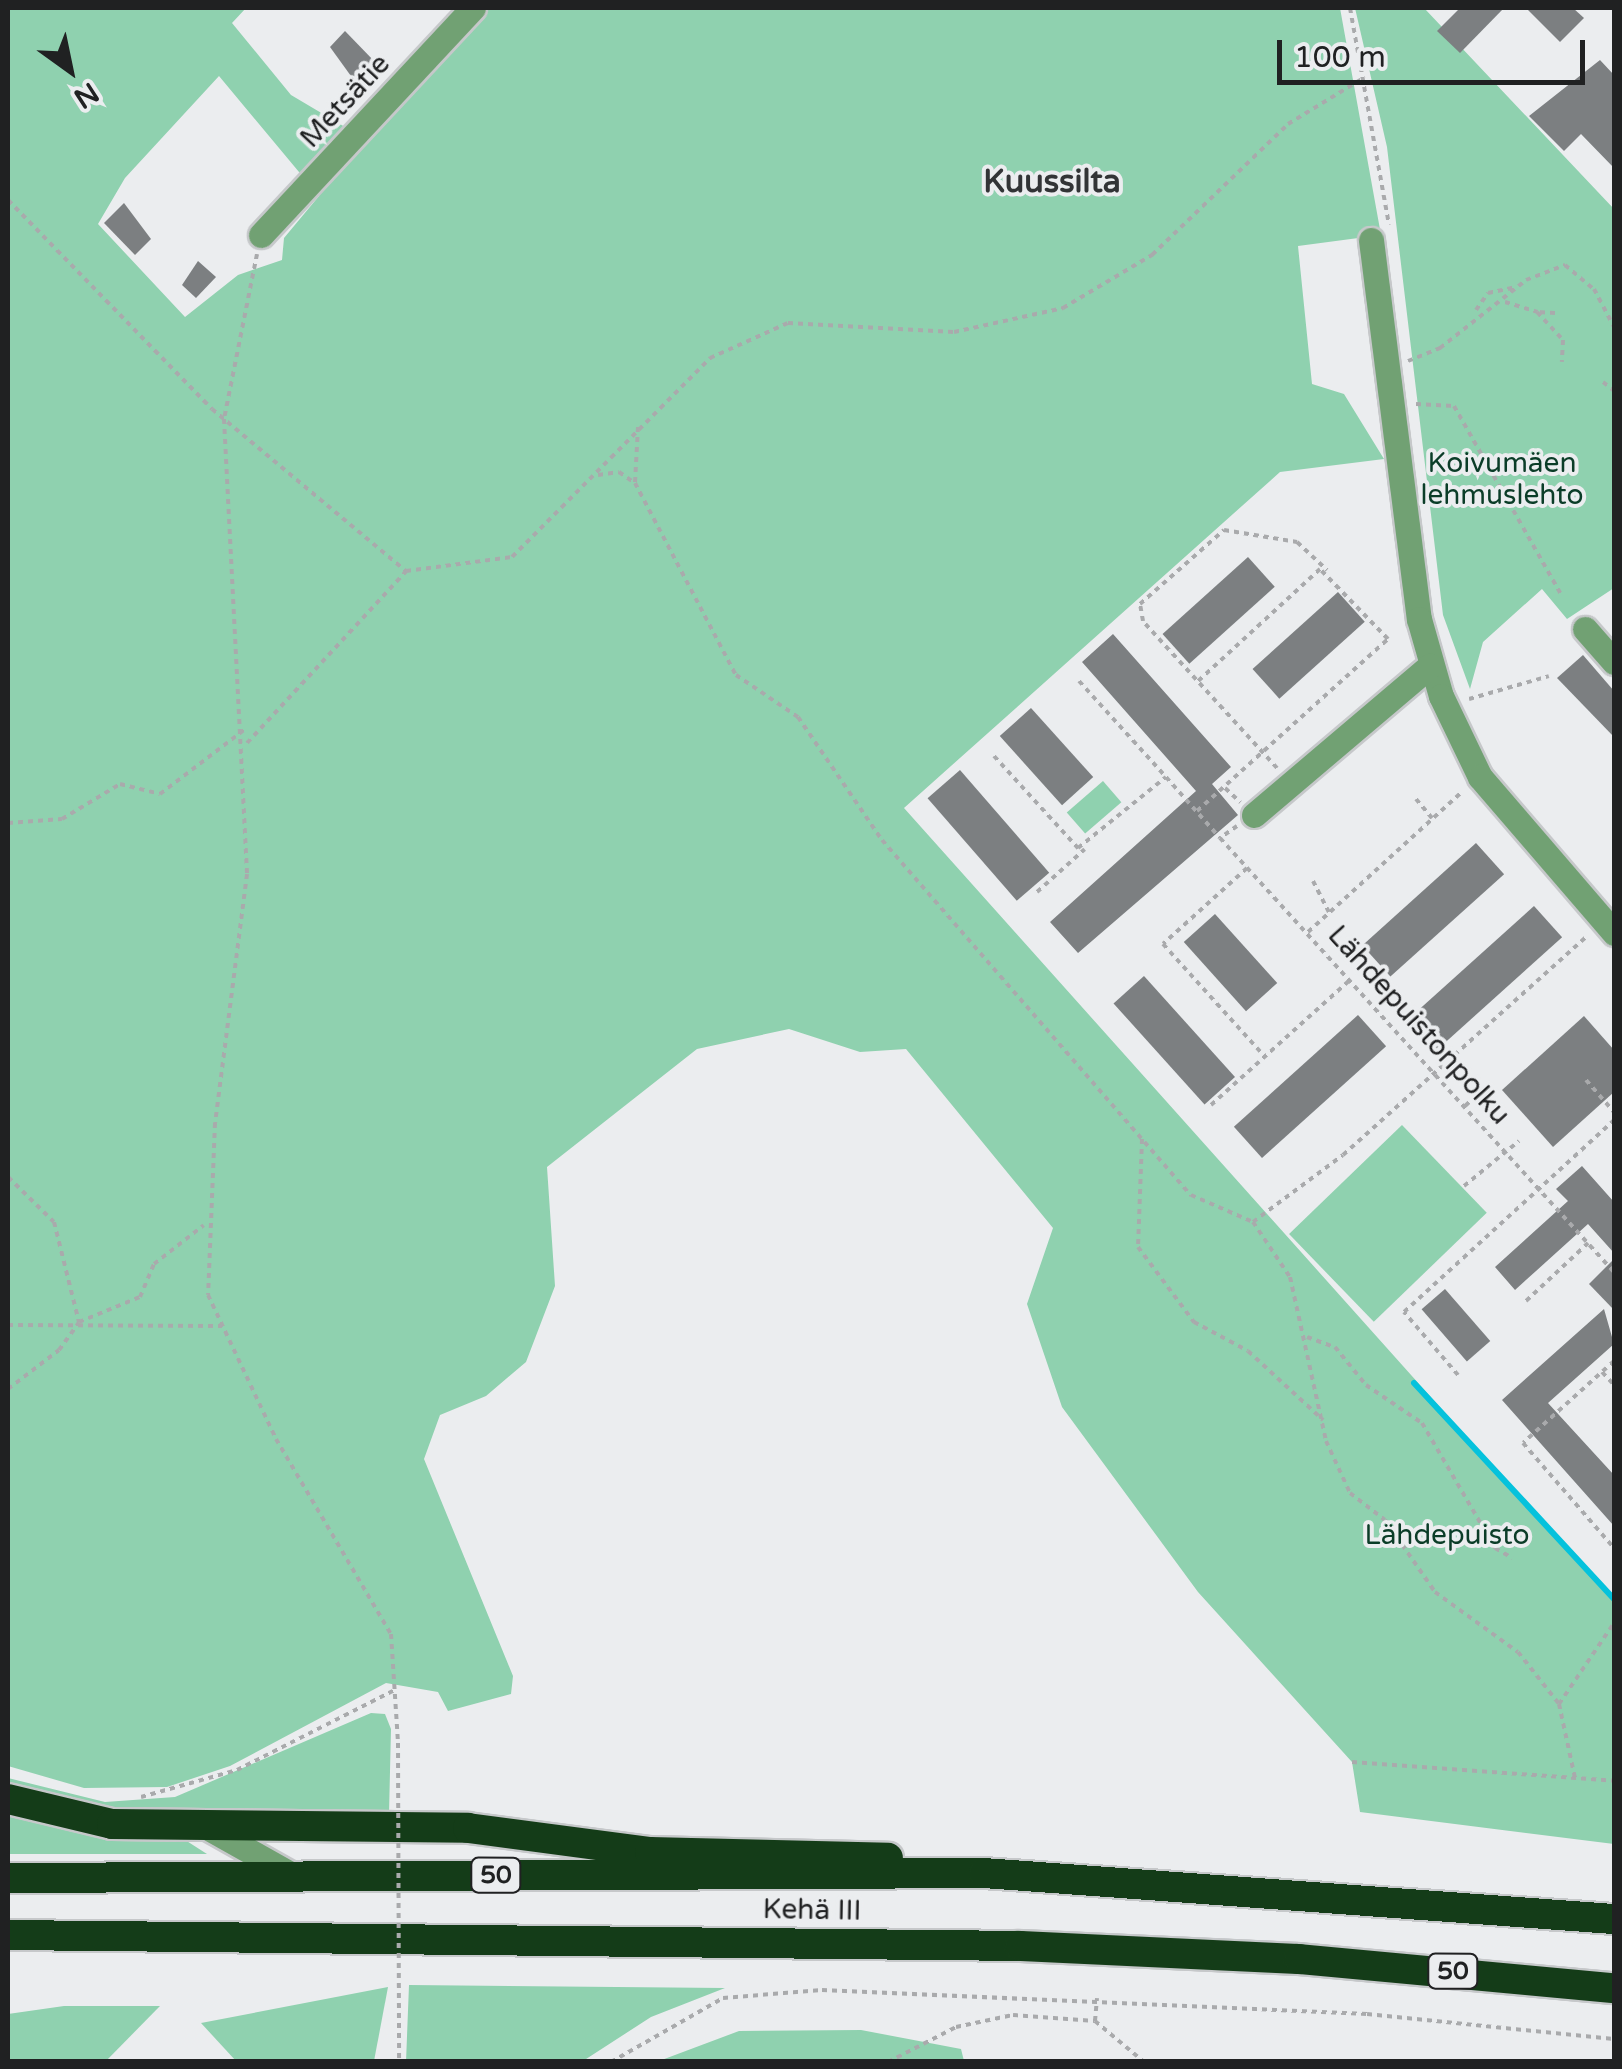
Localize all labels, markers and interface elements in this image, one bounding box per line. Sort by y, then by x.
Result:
north arrow [20,20,120,120]
scale bar [1282,20,1590,82]
text: 100 m [1294,39,1386,76]
street label: Metsätie [293,47,397,155]
text: N [68,75,105,116]
district label: Kuussilta [983,163,1121,201]
park label: Koivumäen lehmuslehto [1420,446,1584,512]
street label: Lähdepuistonpolku [1321,919,1517,1131]
park label: Lähdepuisto [1365,1518,1529,1552]
road number: 50 [468,1855,524,1895]
street label: Kehä III [762,1892,862,1928]
road number: 50 [1426,1951,1480,1991]

